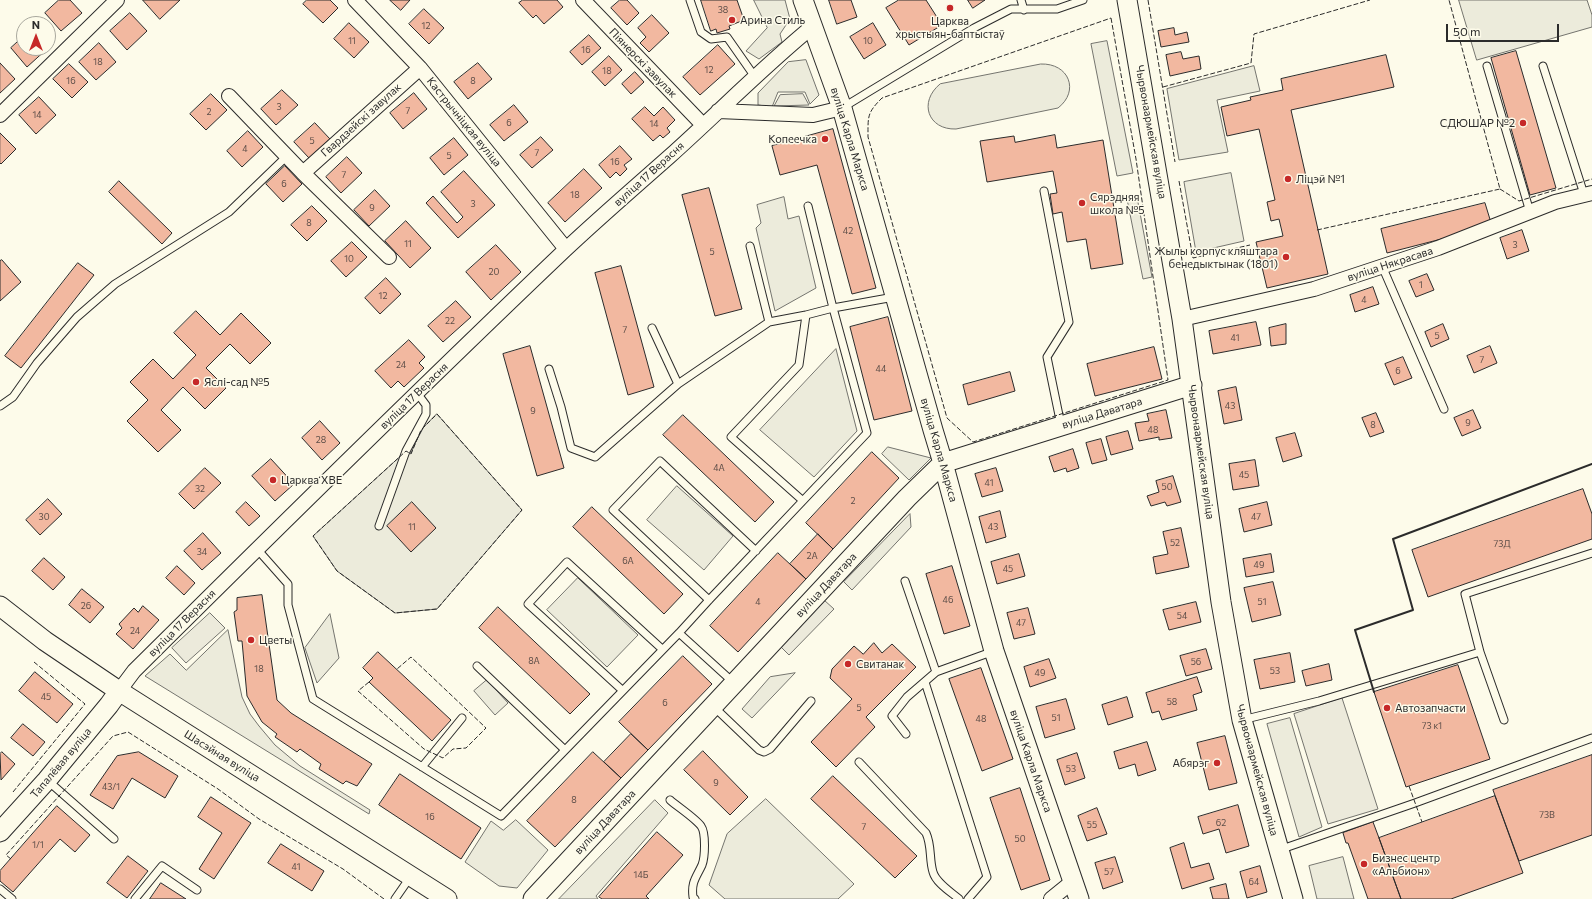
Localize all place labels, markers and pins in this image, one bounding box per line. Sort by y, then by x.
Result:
marker: Царква хрыстыян-баптыстаў [945,3,955,13]
place label: Арина Стиль [740,13,805,27]
place label: Царква хрыстыян-баптыстаў [895,14,1005,40]
marker: Арина Стиль [727,15,737,25]
place label: СДЮШАР №2 [1440,116,1515,130]
marker: СДЮШАР №2 [1518,118,1528,128]
place label: Копеечка [768,132,817,146]
marker: Копеечка [820,134,830,144]
place label: Ліцэй №1 [1296,172,1345,186]
marker: Ліцэй №1 [1283,174,1293,184]
place label: Сярэдняя школа №5 [1090,190,1145,216]
marker: Сярэдняя школа №5 [1077,198,1087,208]
place label: Жылы корпус кляштара бенедыктынак (1801) [1154,244,1278,270]
marker: Жылы корпус кляштара бенедыктынак (1801) [1281,252,1291,262]
place label: Яслі-сад №5 [204,375,270,389]
marker: Яслі-сад №5 [191,377,201,387]
place label: Царква ХВЕ [281,473,342,487]
marker: Царква ХВЕ [268,475,278,485]
place label: Цветы [259,633,292,647]
marker: Цветы [246,635,256,645]
place label: Свитанак [856,657,904,671]
marker: Свитанак [843,659,853,669]
place label: Автозапчасти [1395,701,1466,715]
marker: Автозапчасти [1382,703,1392,713]
place label: Абярэг [1172,756,1209,770]
marker: Абярэг [1212,758,1222,768]
place label: Бизнес центр «Альбион» [1372,851,1440,877]
marker: Бизнес центр «Альбион» [1359,859,1369,869]

